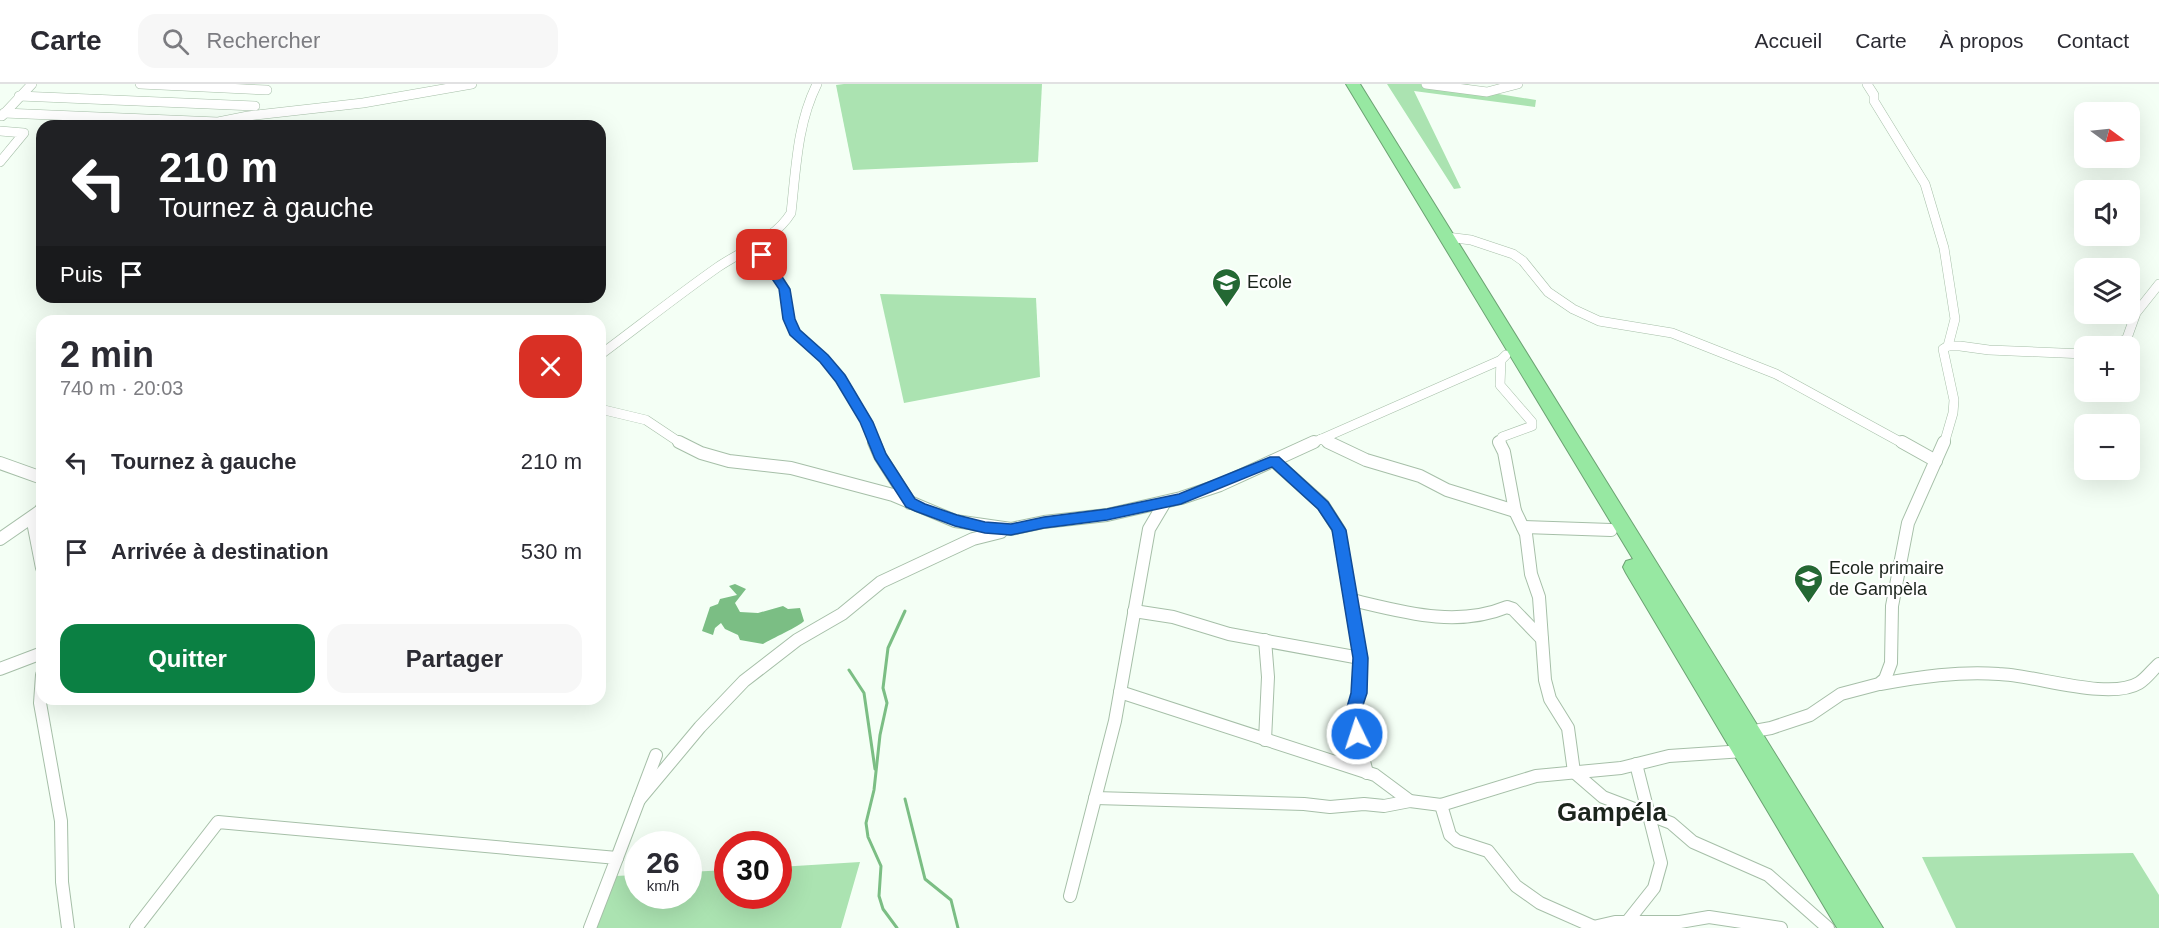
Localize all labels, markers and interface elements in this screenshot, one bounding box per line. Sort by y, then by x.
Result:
search box [138,14,558,68]
text: Carte [30,25,102,56]
icon: search [159,25,192,58]
text: Rechercher [207,28,320,53]
text: Accueil [1755,29,1822,52]
text: Carte [1855,29,1907,52]
text: À propos [1940,29,2024,52]
text: Contact [2057,29,2129,52]
north arrow [2074,102,2140,168]
map controls [2074,102,2140,480]
icon: left [60,144,138,222]
text: 210 m [159,144,278,191]
button: sound [2074,180,2140,246]
text: Tournez à gauche [159,193,374,223]
pin [736,229,787,280]
icon: arrive [745,238,778,271]
icon: arrive [115,258,148,291]
button: layers [2074,258,2140,324]
text: Puis [60,262,103,287]
school or university icon: Ecole [1210,266,1242,308]
place label: Ecole [1247,272,1292,292]
text: 2 min [60,334,154,375]
button: close [519,335,582,398]
button: + [2074,336,2140,402]
text: 740 m · 20:03 [60,377,183,399]
button: − [2074,414,2140,480]
icon: left [60,446,93,479]
text: Tournez à gauche [111,449,296,474]
text: 210 m [521,449,582,474]
icon: arrive [60,536,93,569]
text: Arrivée à destination [111,539,329,564]
text: 530 m [521,539,582,564]
place label: Ecole primaire de Gampèla [1829,558,1944,599]
school or university icon: Ecole primaire de Gampèla [1792,562,1824,604]
button: Quitter [60,624,315,693]
button: Partager [327,624,582,693]
position arrow [1325,702,1389,766]
district label: Gampéla [1557,797,1667,827]
speed limit sign: 30 [714,831,792,909]
text: 26 [646,846,680,879]
text: km/h [647,877,679,894]

